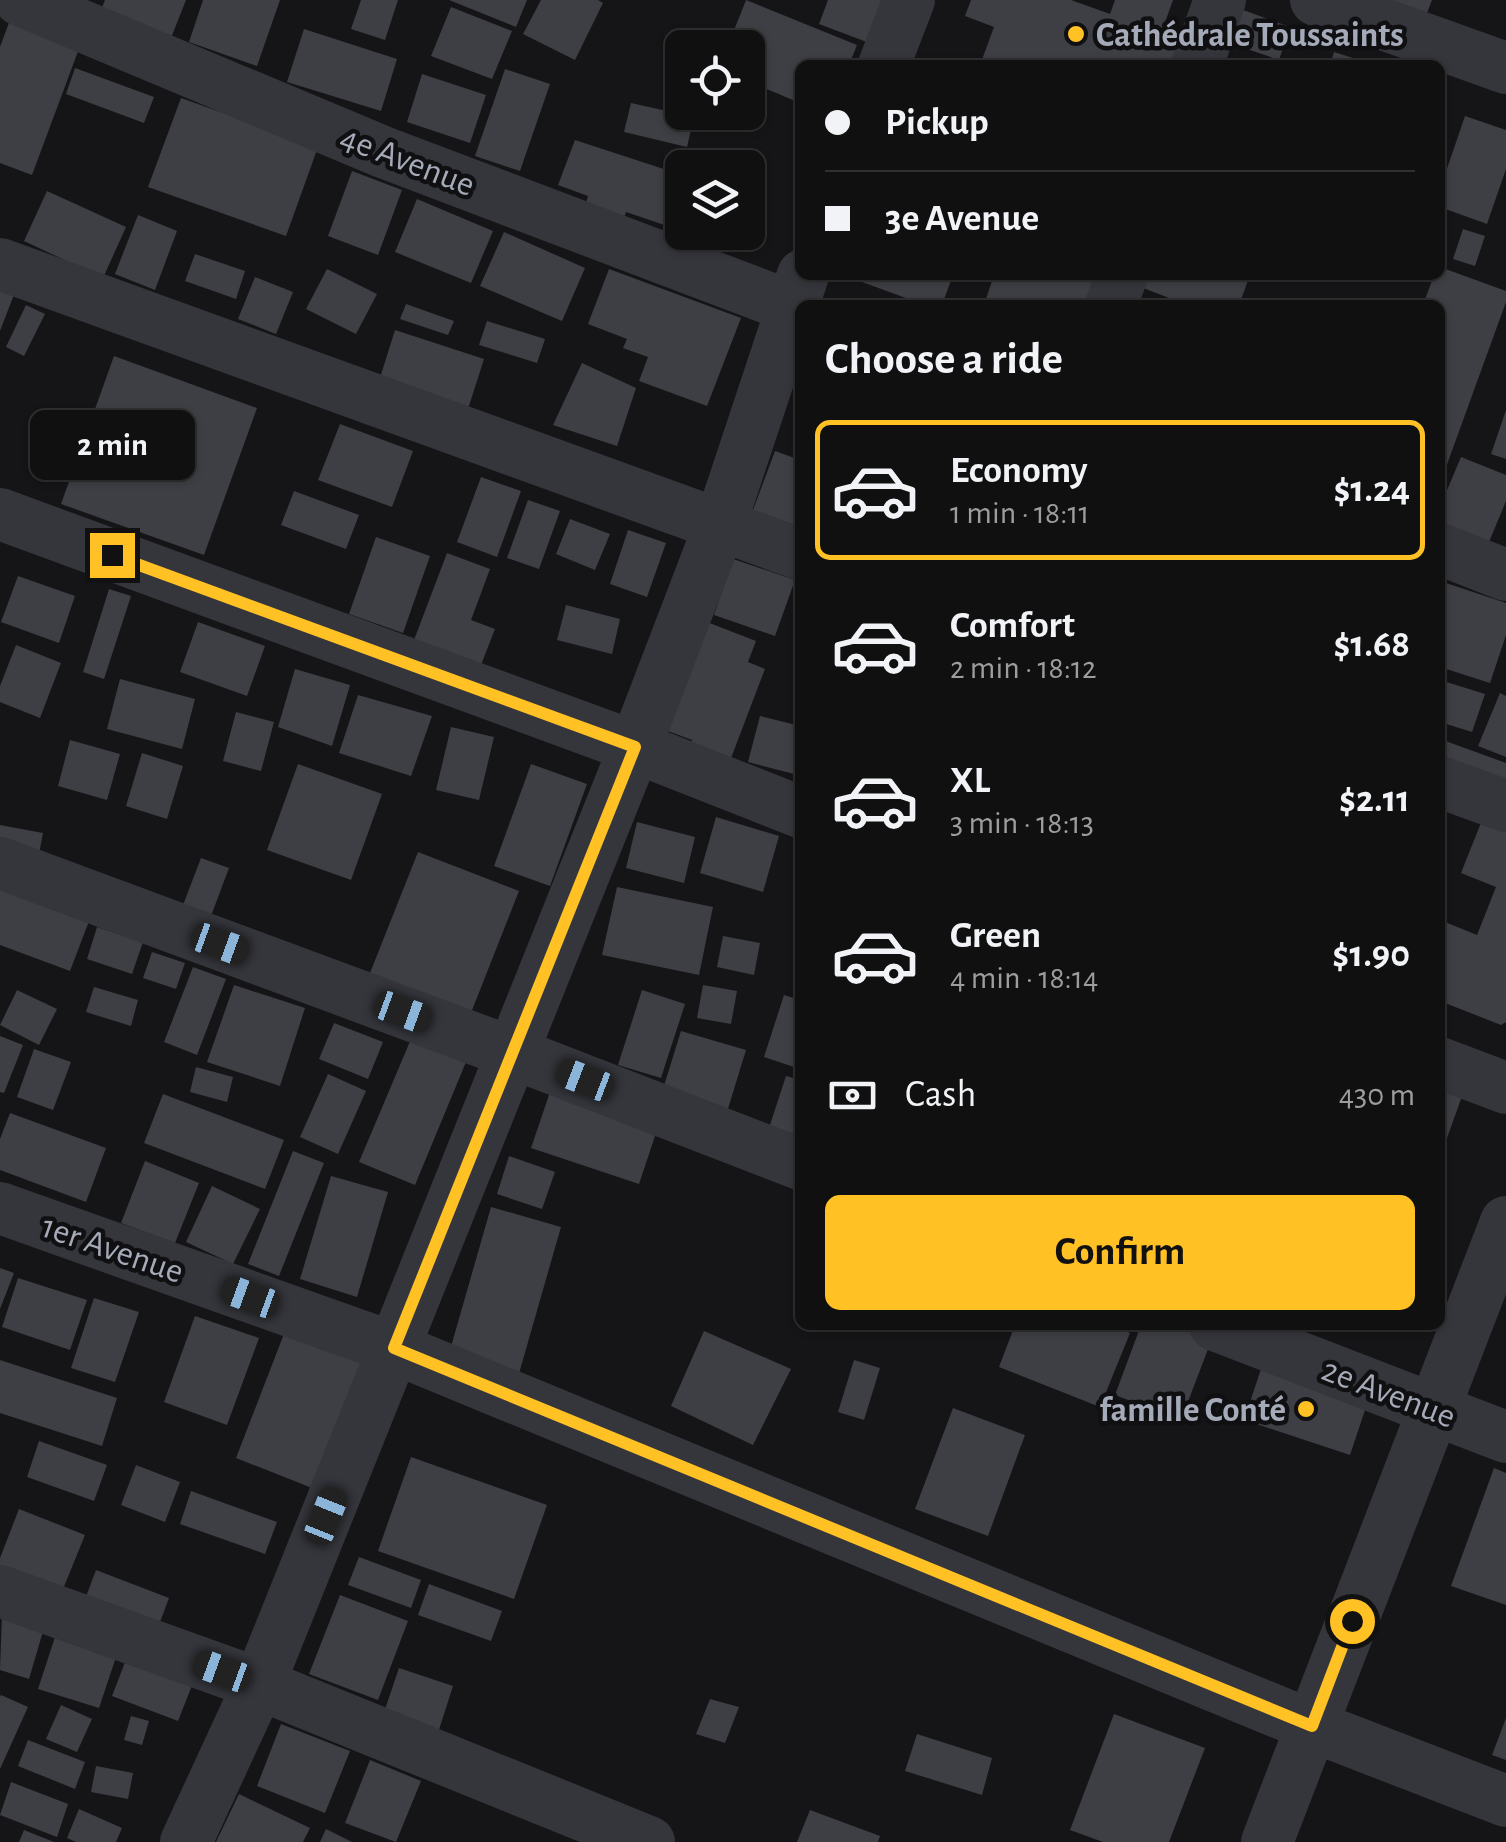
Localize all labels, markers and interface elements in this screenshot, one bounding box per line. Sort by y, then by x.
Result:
place label: Cathédrale Toussaints [1096,18,1404,53]
marker: Cathédrale Toussaints [1065,23,1087,45]
map controls [665,30,765,250]
button: locate [665,30,765,130]
text: Pickup [885,104,989,142]
street label: 4e Avenue [335,120,479,203]
button: layers [665,150,765,250]
text: 3e Avenue [885,200,1039,238]
text: Choose a ride [825,337,1063,382]
callout: 2 min [29,410,194,480]
text: 2 min [77,429,148,461]
icon: car [830,445,920,535]
text: Economy [950,452,1088,490]
text: $1.24 [1334,471,1410,509]
text: 1 min · 18:11 [950,497,1090,529]
route end [90,533,135,578]
icon: car [830,600,920,690]
text: Comfort [950,607,1075,645]
text: $1.68 [1333,626,1410,664]
text: 2 min · 18:12 [950,652,1097,684]
icon: car [830,755,920,845]
text: XL [950,762,990,800]
text: $2.11 [1339,781,1410,819]
text: 3 min · 18:13 [950,807,1094,839]
icon: car [830,910,920,1000]
text: Green [950,917,1041,955]
car [187,920,253,968]
text: $1.90 [1332,936,1410,974]
text: 4 min · 18:14 [950,962,1098,994]
car [370,988,436,1036]
car [552,1055,618,1105]
icon: cash [825,1068,880,1123]
text: Cash [905,1076,976,1114]
text: 430 m [1339,1079,1415,1111]
button: Confirm [825,1195,1415,1310]
street label: 1er Avenue [37,1209,188,1290]
car [217,1273,283,1321]
street label: 2e Avenue [1317,1352,1460,1435]
place label: famille Conté [1099,1393,1286,1428]
marker: famille Conté [1295,1398,1317,1420]
car [301,1483,351,1549]
route start [1330,1599,1375,1644]
car [189,1647,255,1695]

